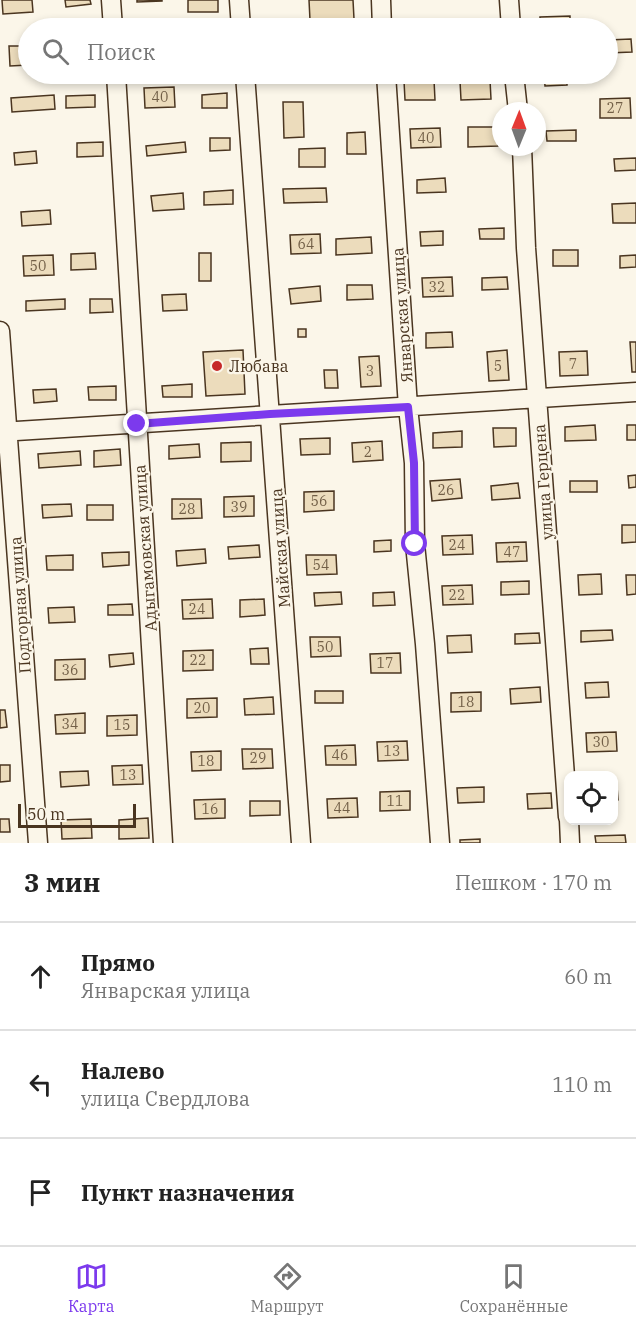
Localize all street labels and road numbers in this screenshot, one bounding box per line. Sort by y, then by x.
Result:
street label: Январская улица [387,246,417,383]
street label: улица Герцена [529,423,557,541]
street label: Адыгамовская улица [129,464,161,632]
street label: Майская улица [266,487,294,608]
street label: Подгорная улица [5,536,35,674]

